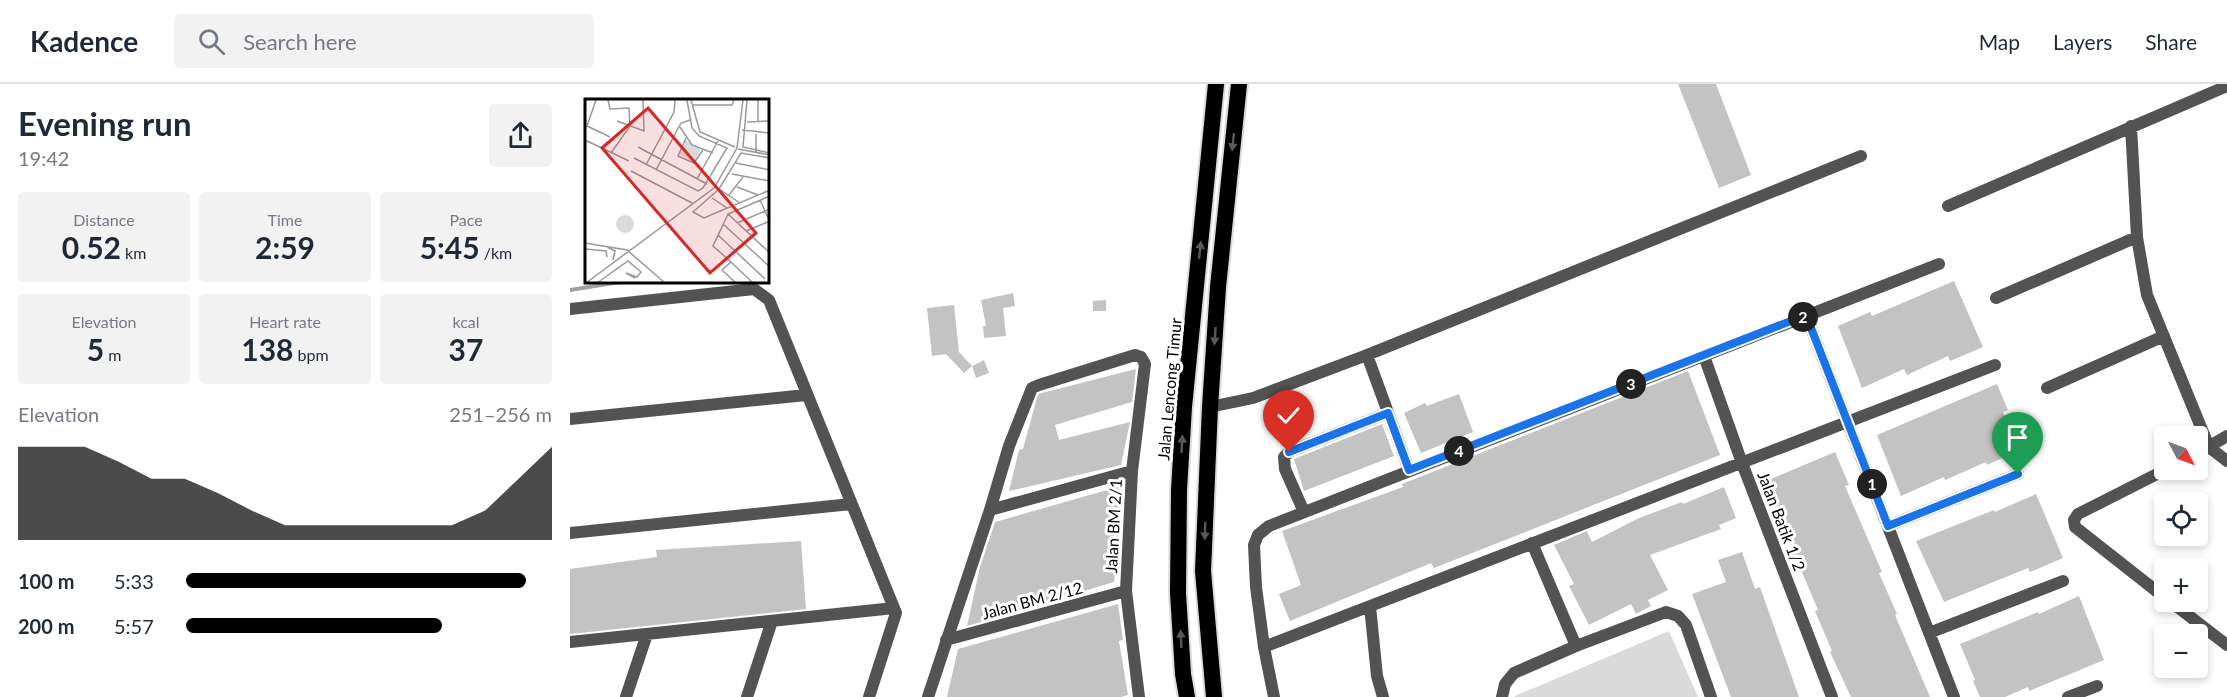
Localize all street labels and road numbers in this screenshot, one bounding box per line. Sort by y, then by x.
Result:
street label: Jalan Lencong Timur [1153,317,1185,461]
street label: Jalan Batik 1/2 [1754,469,1810,573]
street label: Jalan BM 2/1 [1101,478,1125,574]
street label: Jalan BM 2/12 [980,577,1084,623]

